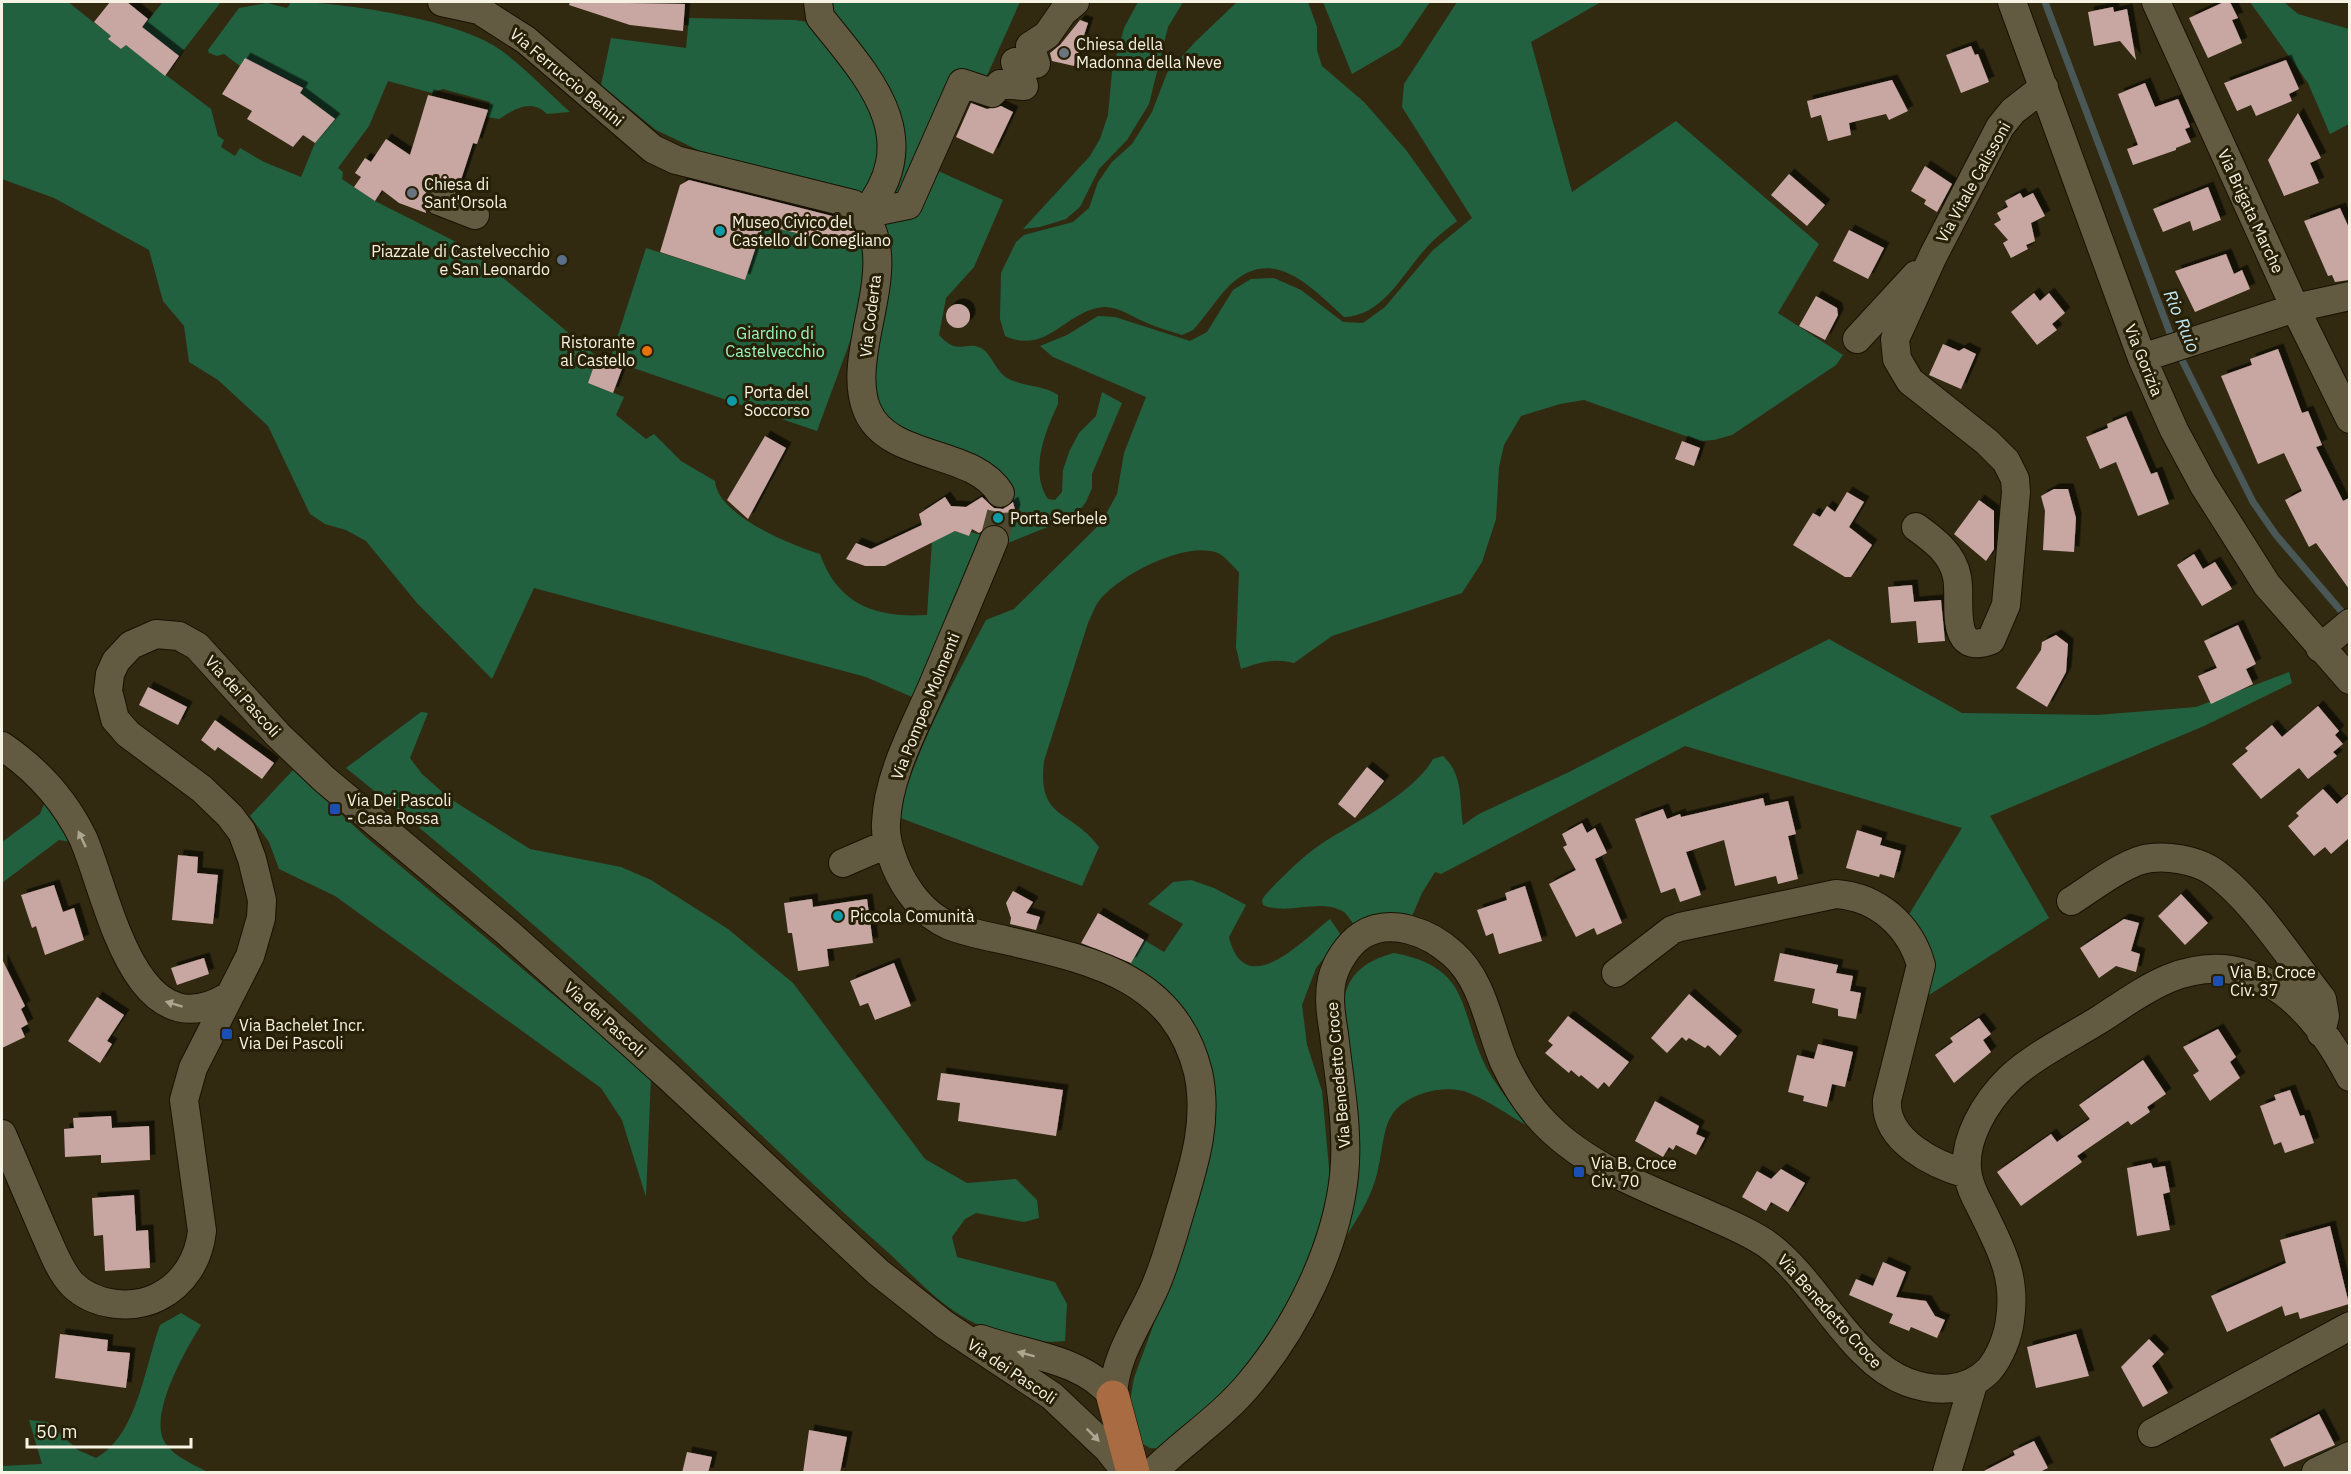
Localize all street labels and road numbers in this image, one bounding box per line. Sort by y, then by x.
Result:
street label: Via Ferruccio Benini [506,24,628,130]
street label: Via Vitale Calissoni [1931,118,2015,246]
street label: Via Brigata Marche [2214,146,2289,276]
street label: Via Coderta [855,273,885,358]
street label: Via Gorizia [2120,321,2168,399]
street label: Via Pompeo Molmenti [886,629,964,783]
street label: Via dei Pascoli [201,651,285,741]
street label: Via dei Pascoli [560,977,650,1061]
street label: Via Benedetto Croce [1322,1001,1354,1149]
street label: Via Benedetto Croce [1774,1250,1887,1372]
street label: Via dei Pascoli [964,1334,1060,1408]

